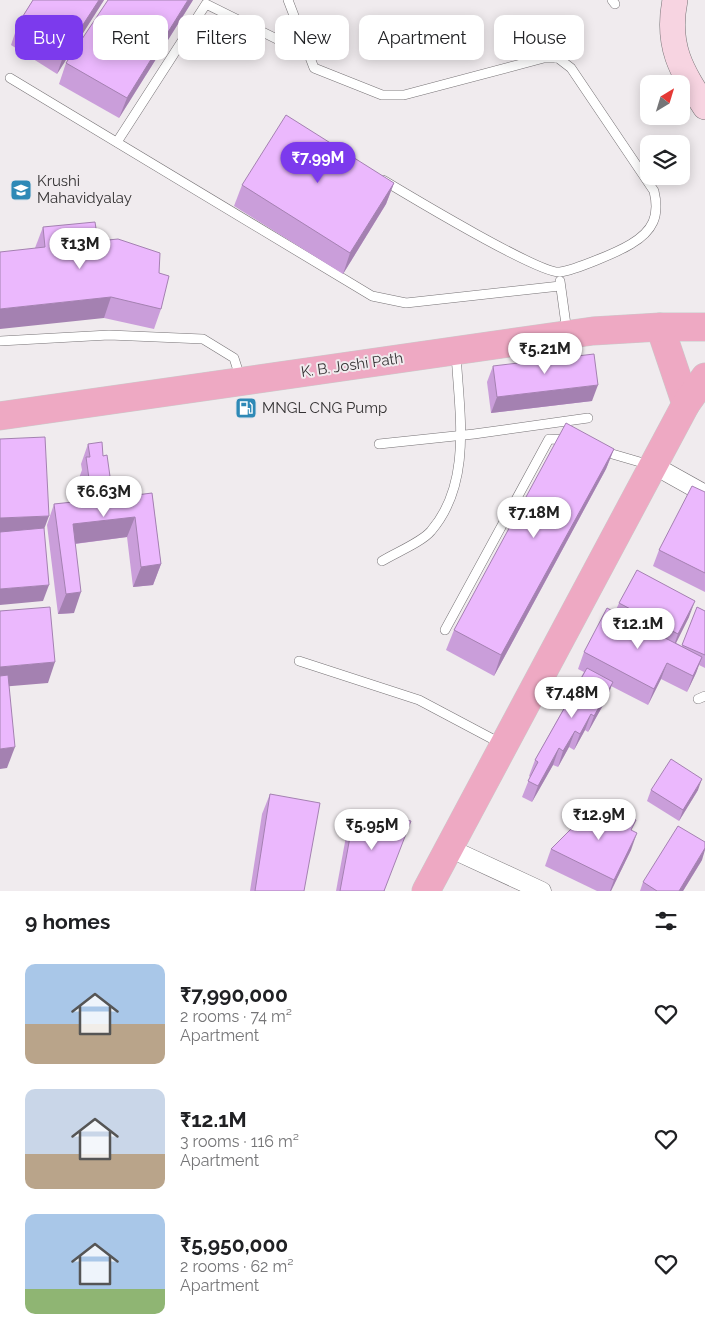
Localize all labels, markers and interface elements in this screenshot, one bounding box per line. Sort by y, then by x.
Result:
chip: Buy [15,15,83,60]
chip: Rent [93,15,168,60]
chip: Filters [178,15,265,60]
chip: New [275,15,349,60]
chip: Apartment [359,15,484,60]
chip: House [494,15,584,60]
north arrow [640,75,690,125]
map controls [640,75,690,185]
button: layers [640,135,690,185]
pin: ₹7.99M [277,142,359,184]
text: ₹7.99M [292,148,344,167]
place label: Krushi Mahavidyalay [37,172,132,207]
school or university icon: Krushi Mahavidyalay [9,178,33,202]
pin: ₹13M [50,228,110,270]
text: ₹13M [60,234,100,253]
pin: ₹5.21M [504,332,586,375]
text: ₹5.21M [519,339,571,358]
street label: K. B. Joshi Path [300,349,404,381]
fuel station icon: MNGL CNG Pump [234,396,258,420]
place label: MNGL CNG Pump [262,399,387,417]
pin: ₹6.63M [63,476,145,518]
text: ₹6.63M [77,482,131,501]
pin: ₹7.18M [493,496,575,539]
text: ₹7.18M [508,503,560,522]
pin: ₹12.1M [597,608,679,650]
text: ₹12.1M [613,614,663,633]
pin: ₹7.48M [531,676,613,719]
text: ₹7.48M [546,683,598,702]
pin: ₹12.9M [558,798,640,841]
text: ₹12.9M [573,805,625,824]
pin: ₹5.95M [331,808,413,851]
text: ₹5.95M [345,815,399,834]
icon: filters [652,907,680,935]
text: 9 homes [25,909,110,934]
text: ₹7,990,000 [180,982,288,1007]
icon: home [65,984,125,1044]
icon: heart [652,1000,680,1028]
text: 2 rooms · 74 m² [180,1007,292,1026]
text: Apartment [180,1026,259,1045]
text: ₹12.1M [180,1107,247,1132]
icon: home [65,1109,125,1169]
icon: heart [652,1125,680,1153]
text: 3 rooms · 116 m² [180,1132,299,1151]
text: Apartment [180,1151,259,1170]
text: ₹5,950,000 [180,1232,288,1257]
icon: home [65,1234,125,1294]
icon: heart [652,1250,680,1278]
text: 2 rooms · 62 m² [180,1257,293,1276]
text: Apartment [180,1276,259,1295]

